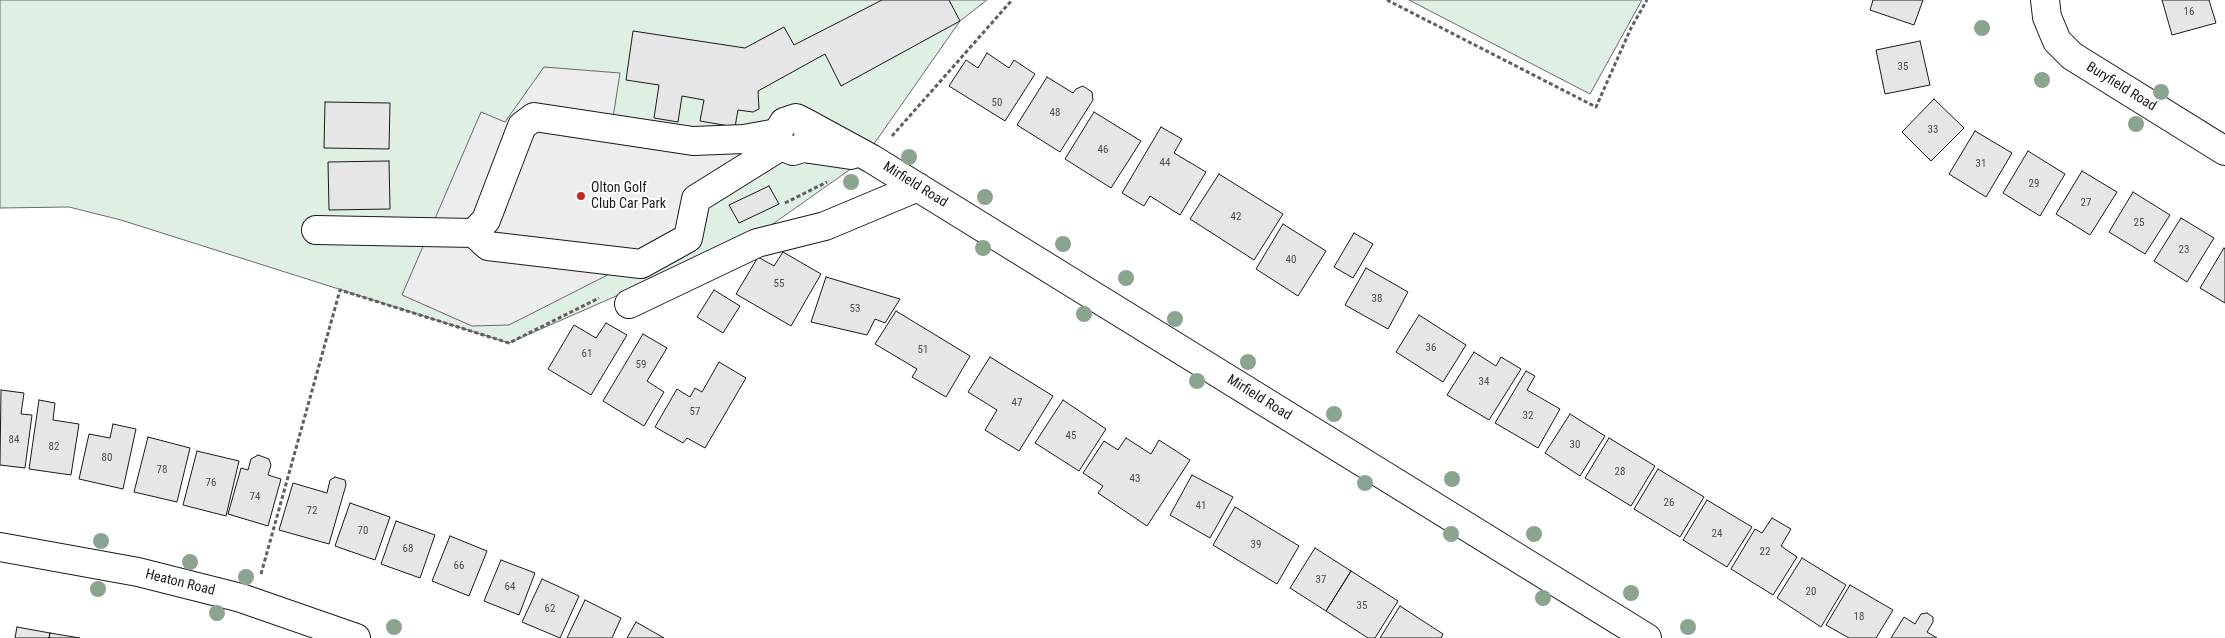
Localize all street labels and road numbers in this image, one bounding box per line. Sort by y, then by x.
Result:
street label: Buryfield Road [2083,59,2159,115]
street label: Mirfield Road [880,159,950,211]
street label: Mirfield Road [1224,372,1294,424]
street label: Heaton Road [143,566,217,600]

